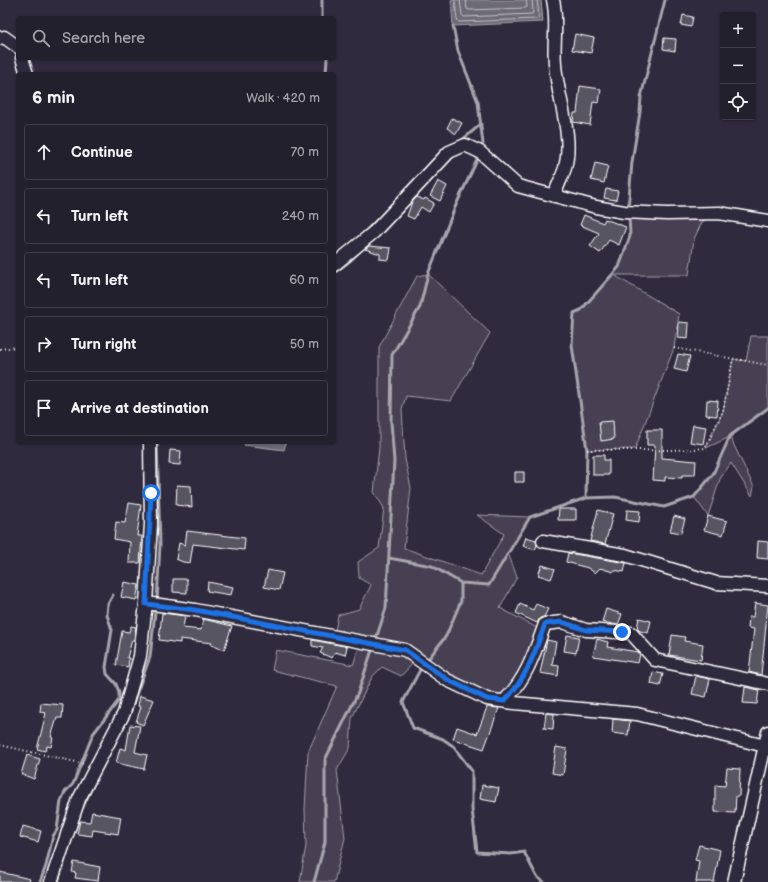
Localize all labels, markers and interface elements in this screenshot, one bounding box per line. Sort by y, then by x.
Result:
map controls [720,12,756,120]
button: + [720,12,756,48]
search box [16,16,336,60]
icon: search [30,27,52,49]
text: Search here [62,29,145,48]
button: − [720,48,756,84]
button: locate [720,84,756,120]
text: 6 min [32,88,75,108]
text: Walk · 420 m [246,90,320,106]
icon: ahead [33,141,55,163]
text: Continue [71,143,133,162]
text: 70 m [291,144,319,160]
icon: left [33,205,55,227]
text: Turn left [71,207,128,226]
text: 240 m [282,208,319,224]
icon: left [33,269,55,291]
text: Turn left [71,271,128,290]
text: 60 m [289,272,319,288]
icon: right [33,333,55,355]
text: Turn right [71,335,136,354]
text: 50 m [290,336,319,352]
icon: arrive [33,397,55,419]
text: Arrive at destination [71,399,209,418]
route start [142,484,160,502]
route end [613,623,631,641]

